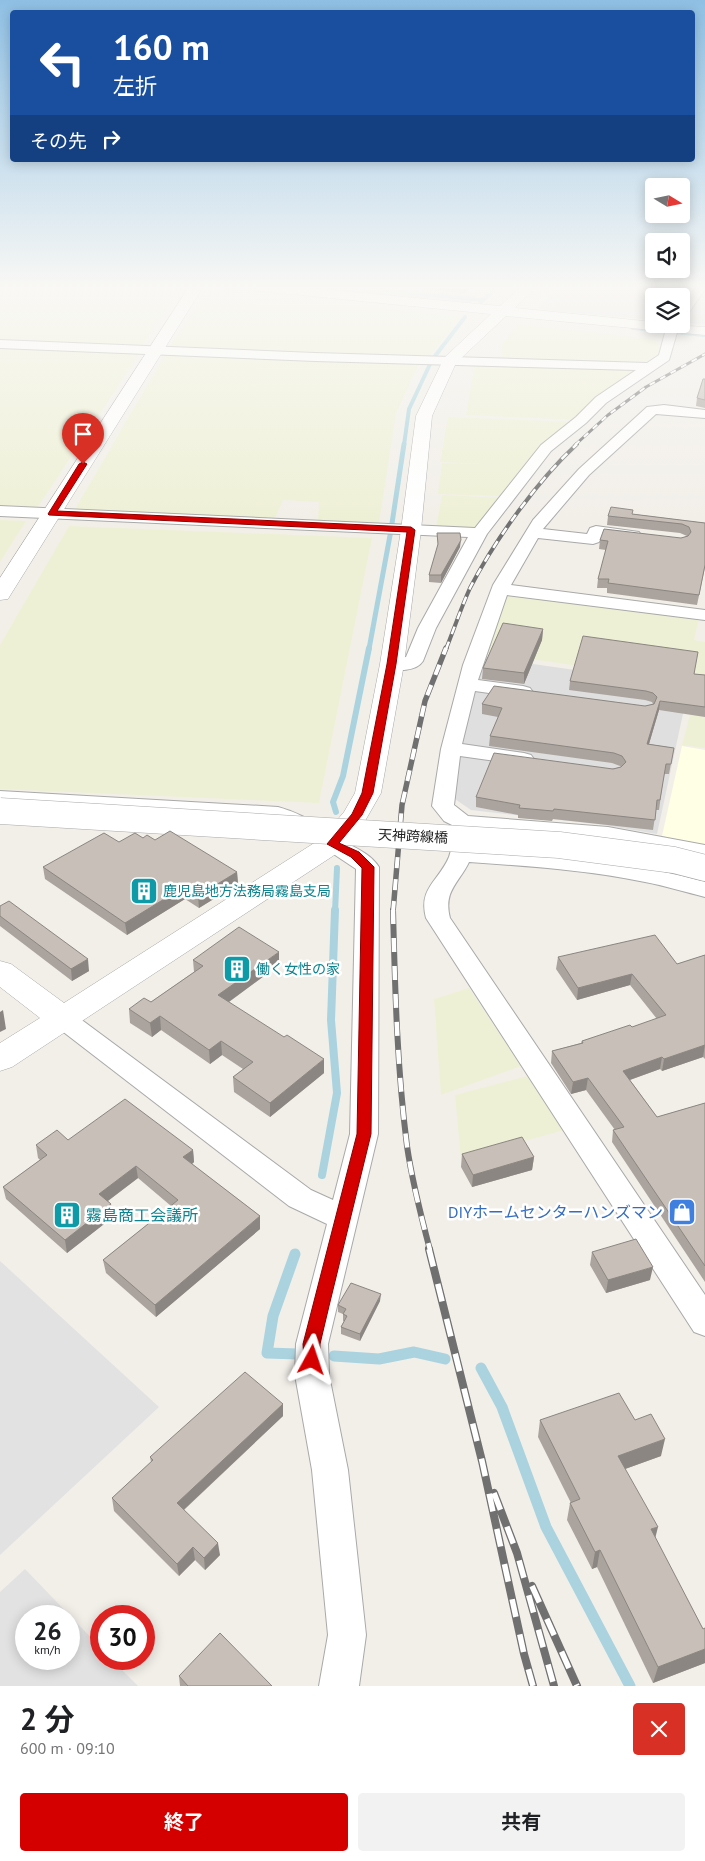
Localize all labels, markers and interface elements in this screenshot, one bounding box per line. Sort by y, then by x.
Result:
text: 160 m [113,24,210,70]
icon: left [30,30,95,95]
text: 左折 [113,72,157,100]
icon: right [97,125,125,153]
text: その先 [30,129,87,153]
north arrow [645,178,690,222]
map controls [645,178,690,333]
button: sound [645,233,690,278]
button: layers [645,288,690,333]
pin [62,413,104,464]
icon: arrive [69,420,97,448]
street label: 天神跨線橋 [378,825,448,847]
building icon: 鹿児島地方法務局霧島支局 [129,876,159,906]
place label: 鹿児島地方法務局霧島支局 [163,882,331,900]
building icon: 働く女性の家 [222,954,252,984]
place label: 働く女性の家 [256,960,340,978]
shop icon: DIYホームセンターハンズマン [667,1197,697,1227]
building icon: 霧島商工会議所 [52,1200,82,1230]
place label: DIYホームセンターハンズマン [448,1202,663,1222]
place label: 霧島商工会議所 [86,1205,198,1225]
position arrow [285,1333,337,1385]
speed limit sign: 30 [90,1605,155,1670]
text: 26 [33,1615,62,1647]
text: km/h [34,1642,61,1657]
text: 2 分 [20,1699,75,1738]
button: close [633,1703,685,1755]
text: 600 m · 09:10 [20,1738,115,1758]
button: 終了 [20,1793,348,1851]
button: 共有 [358,1793,685,1851]

